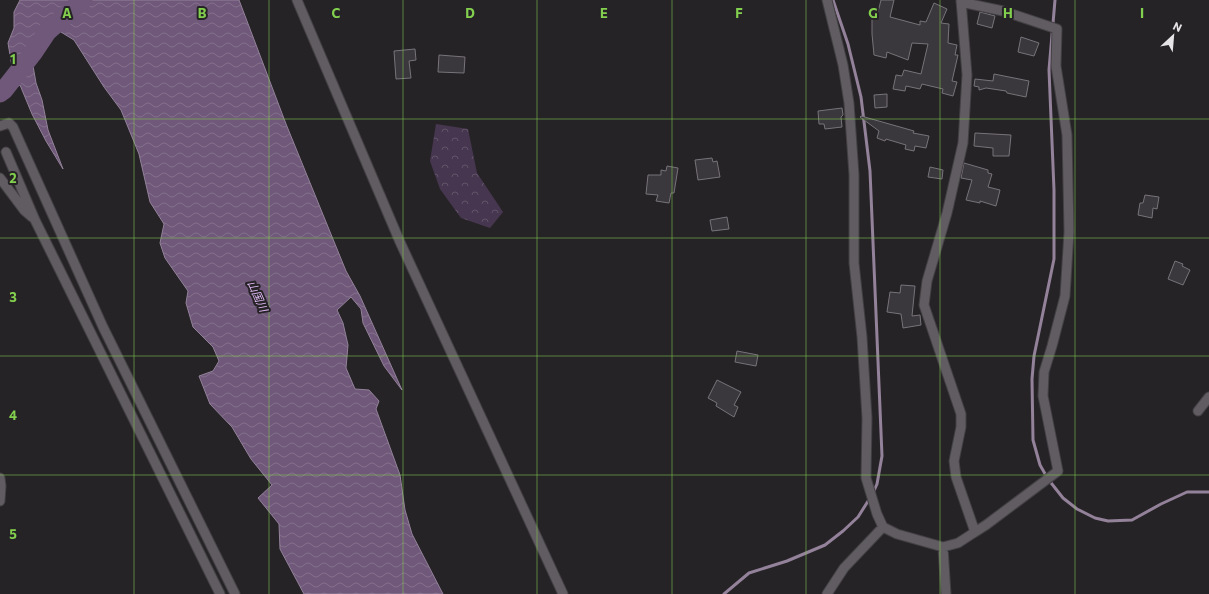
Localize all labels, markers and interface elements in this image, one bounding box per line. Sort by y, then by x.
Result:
text: A [62,5,72,21]
text: B [198,5,207,21]
text: C [332,5,341,21]
text: D [465,5,475,21]
text: E [600,5,608,21]
text: F [735,5,743,21]
text: G [868,5,878,21]
text: H [1003,5,1013,21]
text: I [1140,5,1144,21]
north arrow [1153,16,1193,56]
text: N [1171,19,1184,34]
text: 1 [10,51,16,67]
text: 2 [9,170,17,186]
water label: 山国川 [245,278,271,315]
text: 3 [9,289,17,305]
text: 4 [9,407,17,423]
text: 5 [9,526,17,542]

